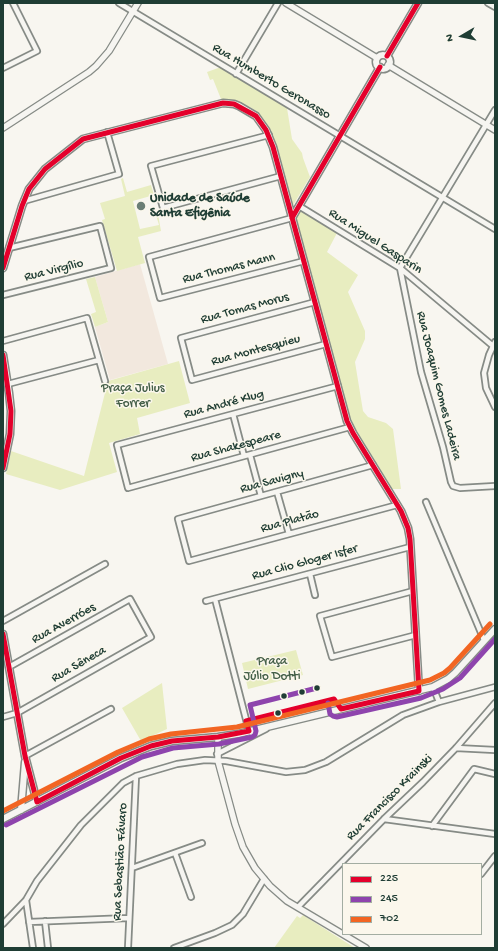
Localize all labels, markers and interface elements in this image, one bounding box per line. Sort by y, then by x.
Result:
north arrow [442,16,482,56]
text: N [444,33,457,42]
street label: Rua Humberto Geronasso [209,40,333,124]
place label: Unidade de Saúde Santa Efigênia [150,191,250,222]
marker: Unidade de Saúde Santa Efigênia [135,200,147,212]
street label: Rua Miguel Gasparin [325,206,425,278]
street label: Rua Thomas Mann [181,250,277,288]
street label: Rua Virgílio [23,256,85,286]
street label: Rua Tomas Morus [199,290,291,328]
street label: Rua Joaquim Gomes Ladeira [412,310,464,462]
street label: Rua Montesquieu [210,332,302,370]
park label: Praça Julius Forrer [101,381,165,412]
street label: Rua André Klug [182,387,266,423]
street label: Rua Shakespeare [189,428,283,466]
street label: Rua Savigny [239,466,305,498]
street label: Rua Platão [259,507,321,537]
street label: Rua Clio Gloger Isfer [251,541,359,585]
street label: Rua Averróes [29,600,99,648]
street label: Rua Sêneca [49,643,109,687]
park label: Praça Júlio Dotti [243,654,301,685]
unlabelled marker [312,683,322,693]
unlabelled marker [297,687,307,697]
unlabelled marker [279,691,289,701]
unlabelled marker [273,708,283,718]
street label: Rua Francisco Krainski [344,752,436,844]
street label: Rua Sebastião Fávaro [110,803,132,921]
legend [342,863,482,935]
text: 225 [380,872,398,886]
text: 245 [380,892,398,906]
text: 702 [380,912,399,926]

